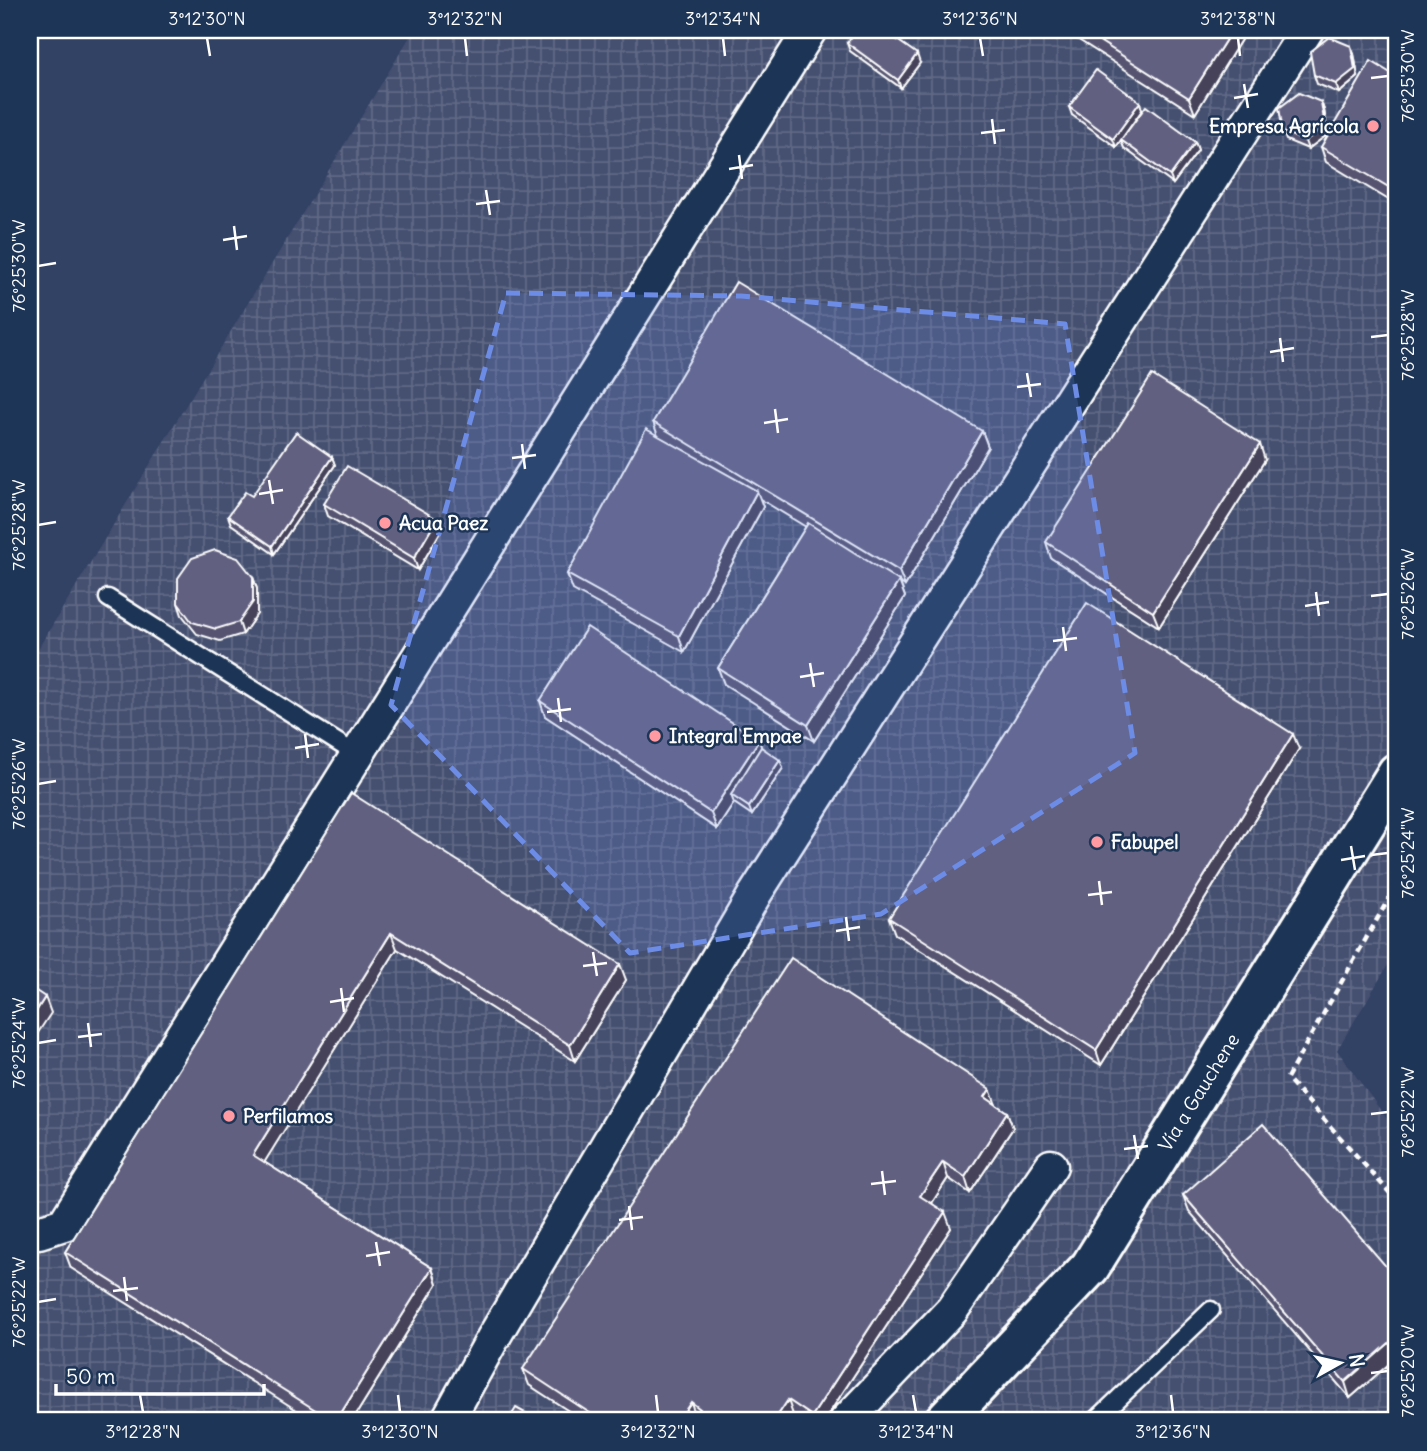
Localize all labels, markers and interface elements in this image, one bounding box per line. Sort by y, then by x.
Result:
text: 3°12'30"N [168,7,246,30]
text: 3°12'32"N [427,7,503,30]
text: 3°12'34"N [685,7,761,30]
text: 3°12'36"N [942,7,1018,30]
text: 3°12'38"N [1200,7,1276,30]
text: 76°25'30"W [1396,29,1419,123]
place label: Empresa Agrícola [1209,114,1359,138]
marker: Empresa Agrícola [1365,118,1381,134]
text: 76°25'30"W [7,219,30,313]
text: 76°25'28"W [1396,289,1419,381]
text: 76°25'28"W [7,479,30,571]
place label: Acua Paez [399,511,488,535]
marker: Acua Paez [377,515,393,531]
text: 76°25'26"W [1396,548,1419,640]
place label: Integral Empae [669,724,802,748]
marker: Integral Empae [647,728,663,744]
text: 76°25'26"W [7,738,30,830]
text: 76°25'24"W [1396,807,1419,899]
place label: Fabupel [1111,830,1179,854]
marker: Fabupel [1089,834,1105,850]
text: 76°25'24"W [7,997,30,1089]
street label: Vía a Gauchene [1153,1029,1244,1156]
text: 76°25'22"W [1396,1067,1419,1157]
place label: Perfilamos [243,1104,334,1128]
marker: Perfilamos [221,1108,237,1124]
text: 76°25'22"W [7,1257,30,1347]
text: 76°25'20"W [1396,1325,1419,1417]
north arrow [1304,1328,1374,1398]
text: N [1344,1352,1370,1369]
scale bar [56,1353,264,1397]
text: 50 m [66,1363,115,1390]
text: 3°12'28"N [105,1420,181,1443]
text: 3°12'30"N [361,1420,439,1443]
text: 3°12'32"N [620,1420,696,1443]
text: 3°12'34"N [878,1420,954,1443]
text: 3°12'36"N [1135,1420,1211,1443]

